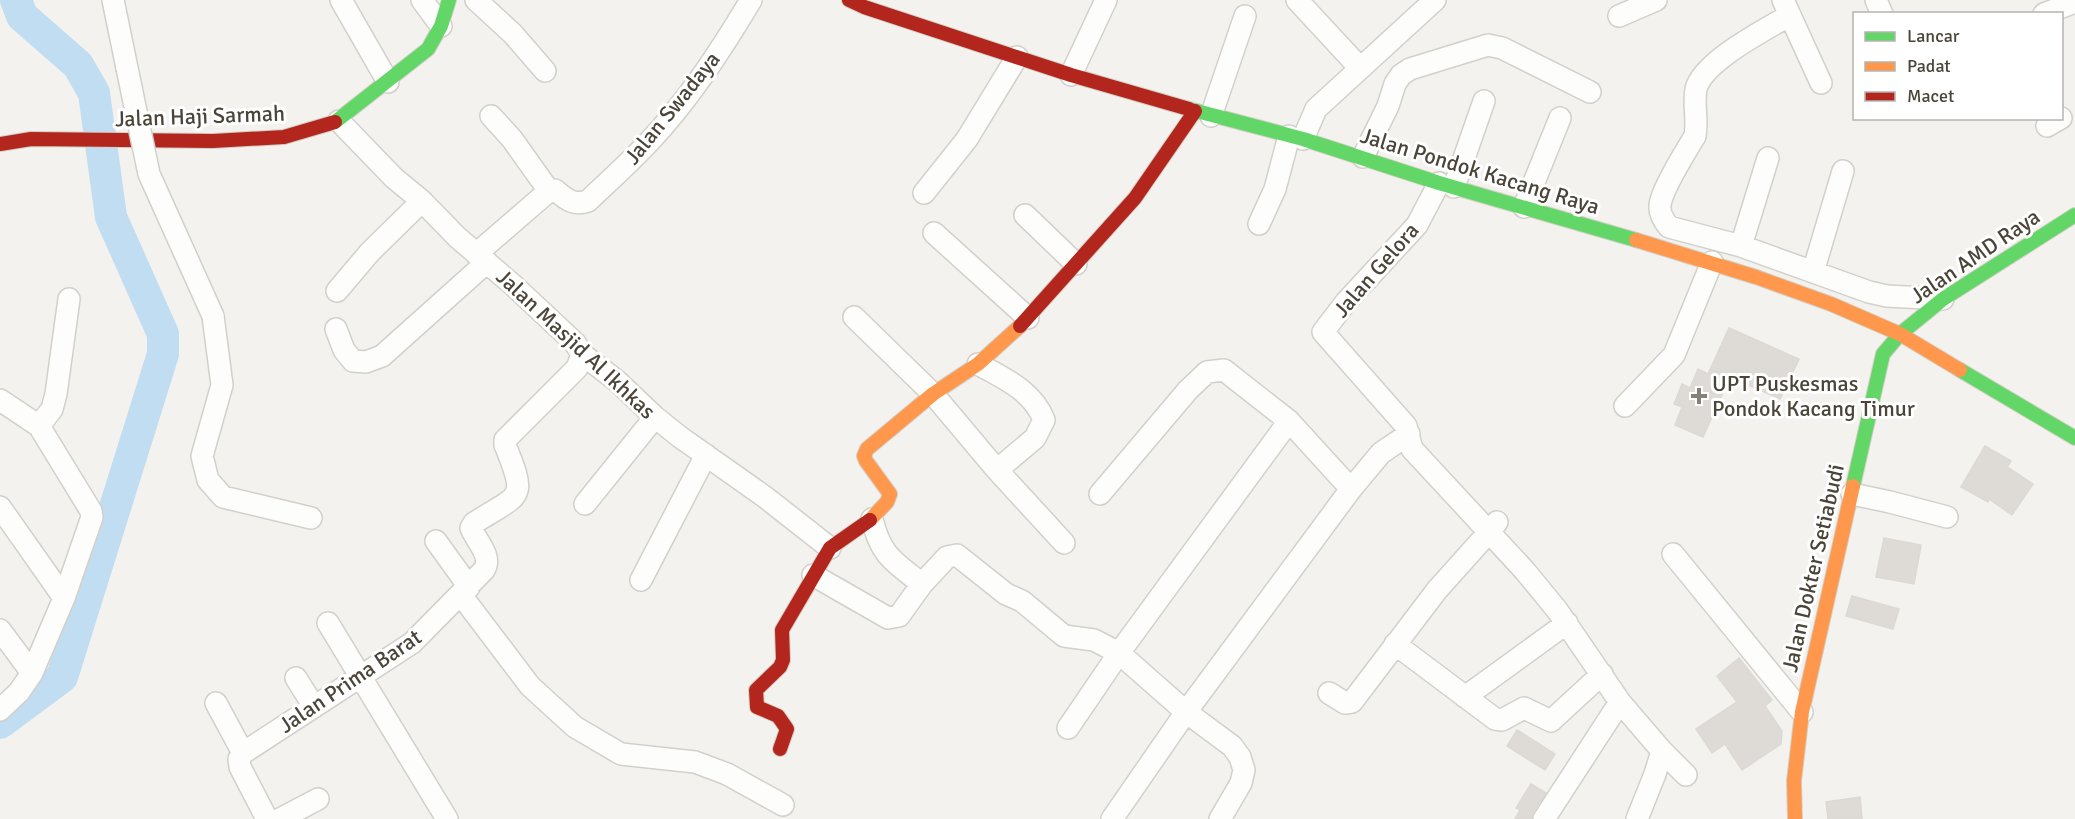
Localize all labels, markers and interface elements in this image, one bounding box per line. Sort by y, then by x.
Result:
legend [1853,12,2063,120]
text: Lancar [1907,25,1960,47]
street label: Jalan Swadaya [618,46,726,170]
text: Padat [1907,55,1951,77]
text: Macet [1907,85,1954,107]
street label: Jalan Haji Sarmah [115,100,285,132]
street label: Jalan Pondok Kacang Raya [1357,122,1603,220]
street label: Jalan AMD Raya [1905,203,2045,309]
street label: Jalan Gelora [1327,217,1425,323]
street label: Jalan Masjid Al Ikhkas [491,263,661,425]
place label: UPT Puskesmas Pondok Kacang Timur [1712,370,1915,422]
marker: UPT Puskesmas Pondok Kacang Timur [1690,387,1708,405]
street label: Jalan Dokter Setiabudi [1776,461,1850,675]
street label: Jalan Prima Barat [274,623,427,739]

